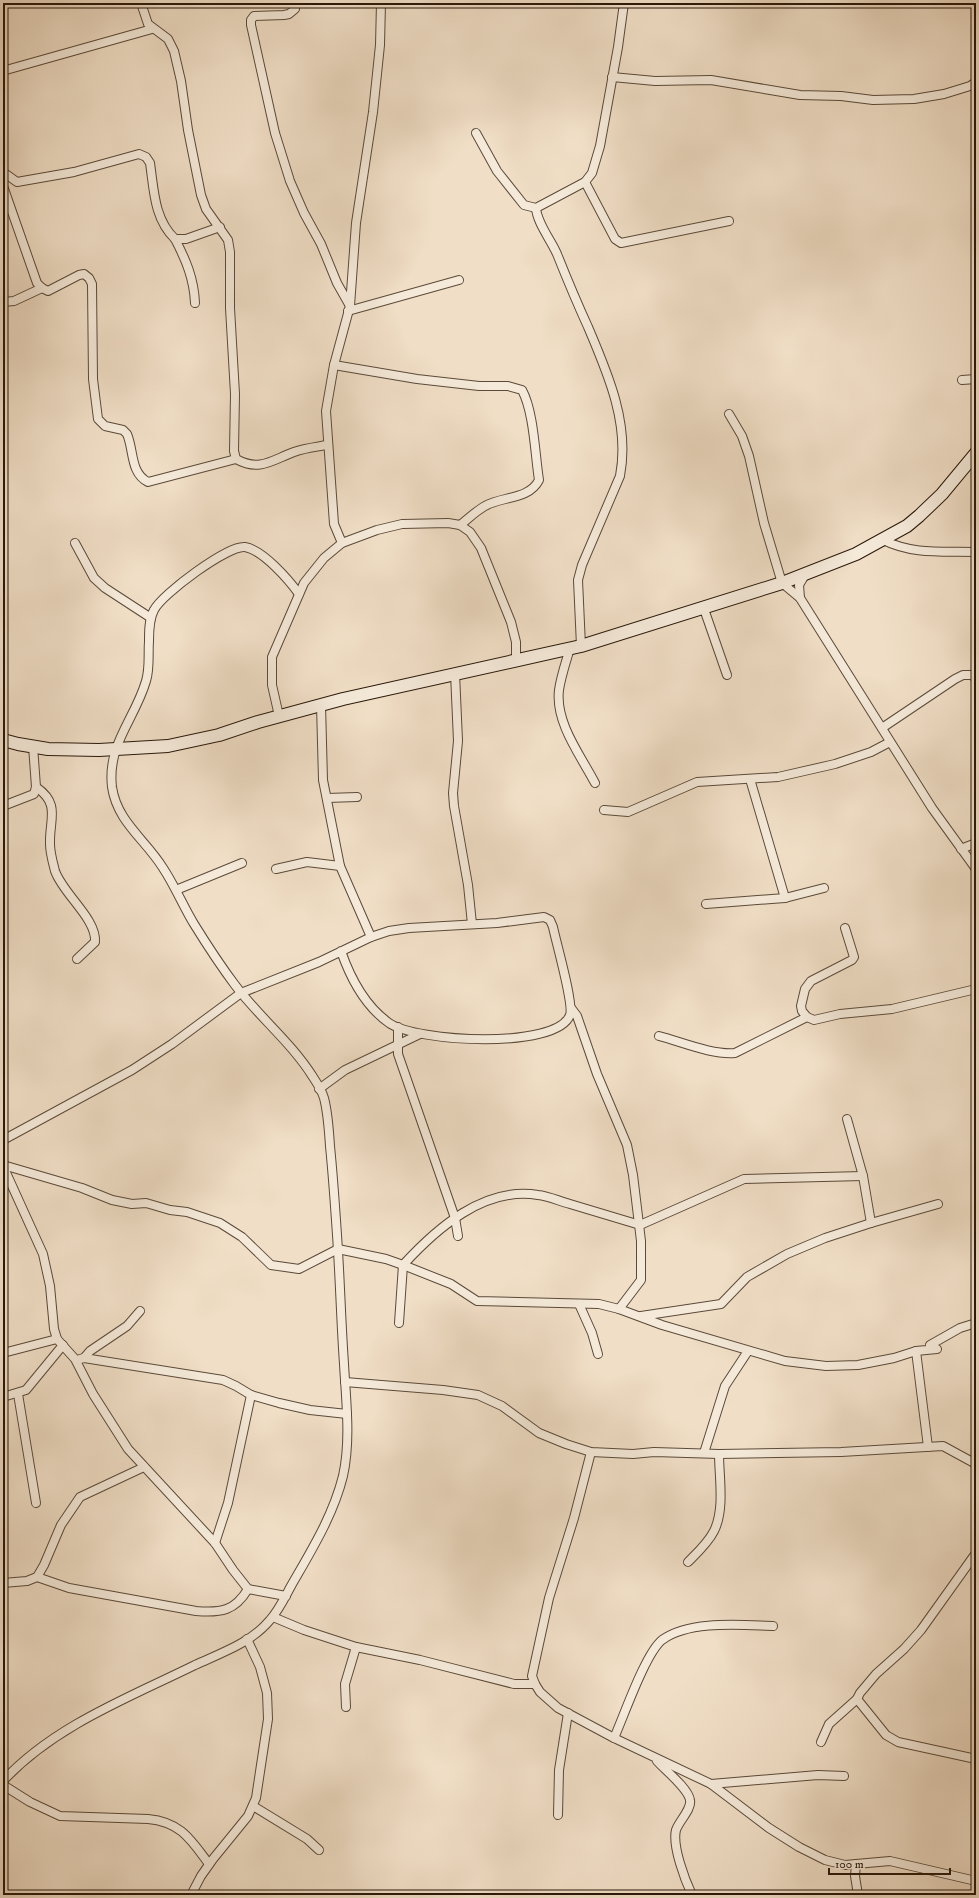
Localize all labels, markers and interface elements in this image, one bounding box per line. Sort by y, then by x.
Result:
scale bar [829,1850,950,1876]
text: 100 m [835,1857,864,1872]

